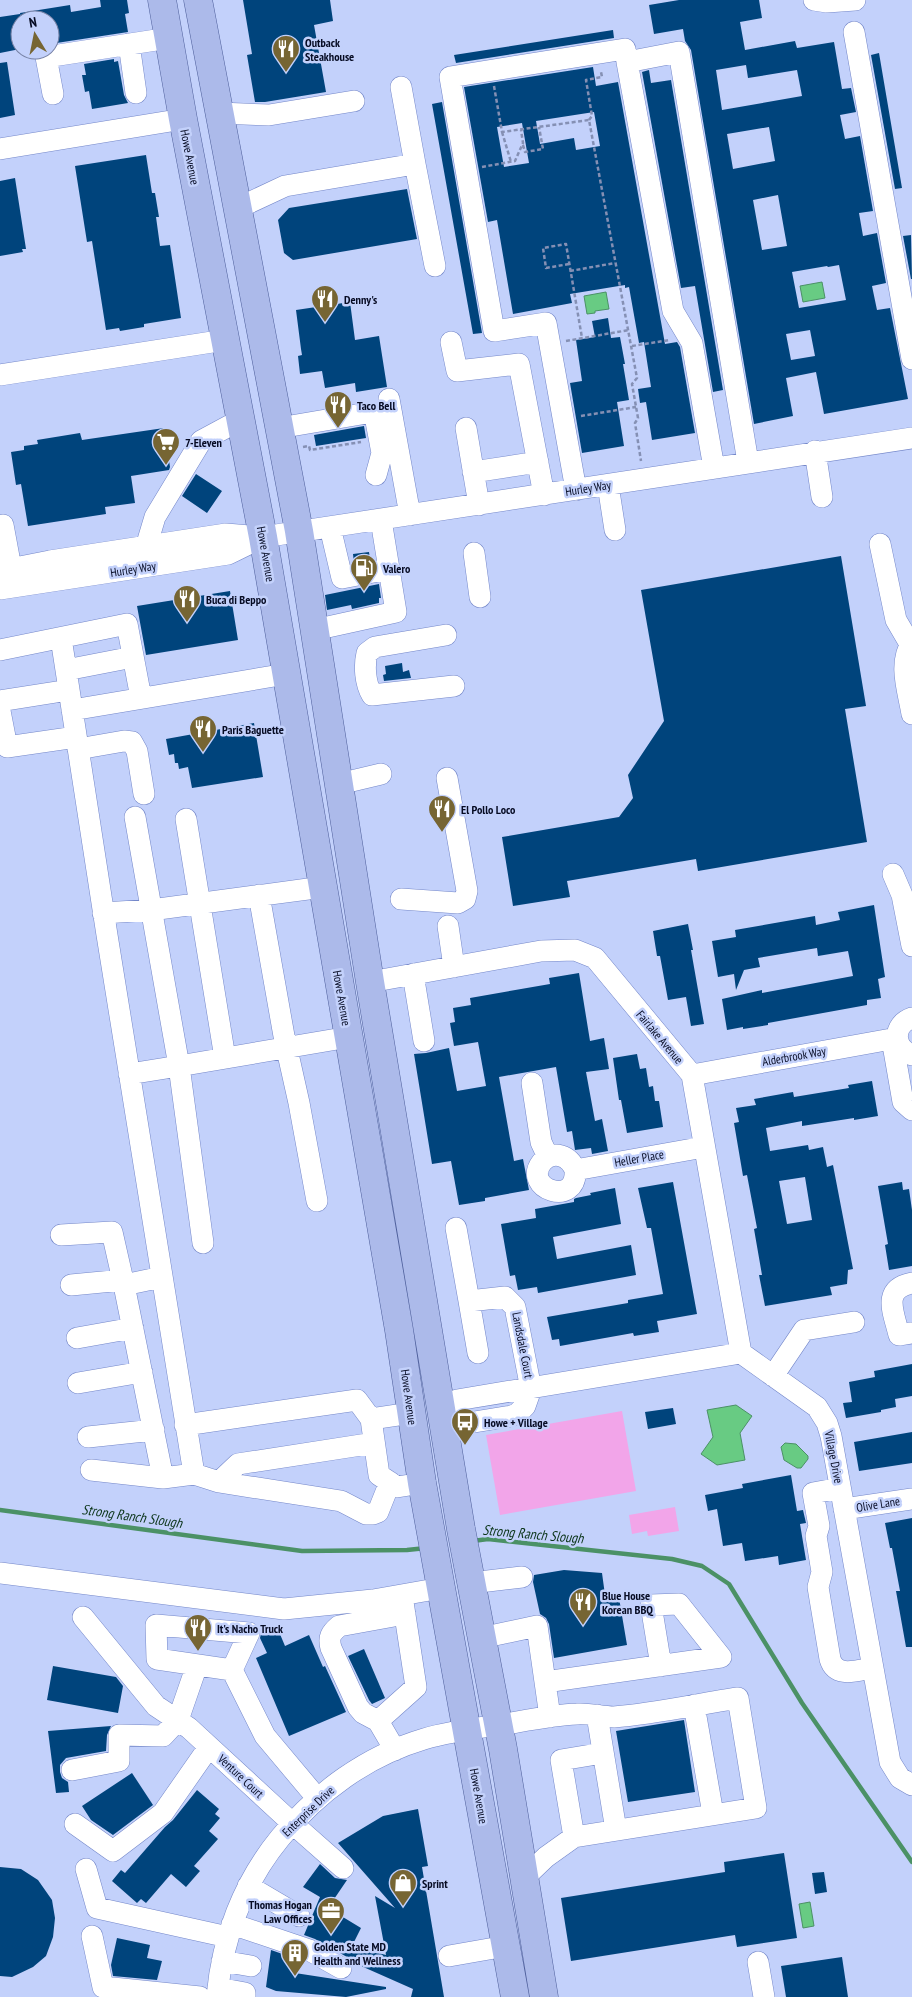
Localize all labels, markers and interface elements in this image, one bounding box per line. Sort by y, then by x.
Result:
north arrow [10,10,60,60]
text: N [27,13,38,32]
restaurant icon: Outback Steakhouse [271,34,301,73]
place label: Outback Steakhouse [305,35,354,64]
street label: Howe Avenue [177,128,203,186]
restaurant icon: Denny's [310,284,340,323]
place label: Denny's [344,292,377,307]
restaurant icon: Taco Bell [323,390,353,429]
place label: Taco Bell [357,398,395,413]
supermarket icon: 7-Eleven [151,427,181,466]
place label: 7-Eleven [185,435,222,450]
street label: Hurley Way [564,477,612,499]
street label: Howe Avenue [254,525,278,583]
fuel station icon: Valero [349,553,379,592]
street label: Hurley Way [109,558,157,580]
place label: Valero [382,561,411,576]
restaurant icon: Buca di Beppo [172,584,202,623]
place label: Buca di Beppo [206,592,267,607]
restaurant icon: Paris Baguette [188,714,218,753]
place label: Paris Baguette [222,722,284,737]
restaurant icon: El Pollo Loco [427,794,457,833]
place label: El Pollo Loco [461,802,516,817]
street label: Howe Avenue [330,969,354,1027]
street label: Fairlake Avenue [633,1007,687,1067]
street label: Alderbrook Way [761,1043,828,1069]
street label: Heller Place [613,1146,665,1170]
street label: Landsdale Court [509,1311,537,1380]
street label: Howe Avenue [398,1368,420,1426]
bus stop icon: Howe + Village [450,1407,480,1446]
place label: Howe + Village [484,1415,548,1430]
street label: Village Drive [821,1429,846,1485]
street label: Olive Lane [855,1493,901,1515]
water label: Strong Ranch Slough [81,1500,184,1532]
water label: Strong Ranch Slough [482,1521,585,1547]
restaurant icon: Blue House Korean BBQ [568,1587,598,1626]
place label: Blue House Korean BBQ [602,1588,653,1617]
restaurant icon: It's Nacho Truck [183,1613,213,1652]
place label: It's Nacho Truck [217,1621,283,1636]
street label: Venture Court [214,1750,267,1801]
street label: Howe Avenue [467,1767,491,1825]
street label: Enterprise Drive [279,1783,337,1839]
shop icon: Sprint [388,1868,418,1907]
place label: Sprint [422,1876,448,1891]
office icon: Thomas Hogan Law Offices [316,1896,346,1935]
place label: Thomas Hogan Law Offices [249,1897,312,1926]
building icon: Golden State MD Health and Wellness [280,1938,310,1977]
place label: Golden State MD Health and Wellness [314,1939,401,1968]

